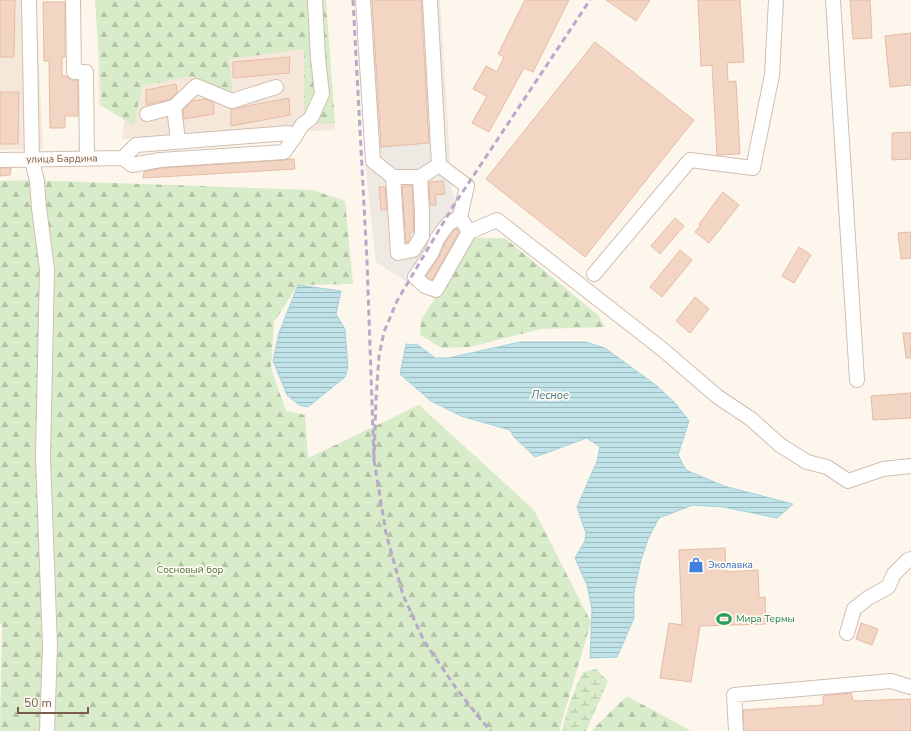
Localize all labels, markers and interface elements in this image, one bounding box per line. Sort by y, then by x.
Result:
street label: улица Бардина [26,151,98,167]
water label: Лесное [530,388,569,403]
shop icon: Эколавка [687,556,705,574]
place label: Эколавка [708,558,753,572]
park label: Сосновый бор [157,563,224,577]
sports icon: Мира Термы [715,610,733,628]
place label: Мира Термы [736,612,795,626]
scale bar [18,689,88,715]
text: 50 m [24,695,52,711]

